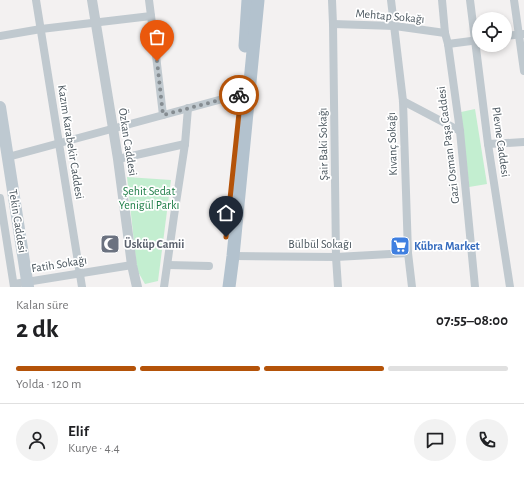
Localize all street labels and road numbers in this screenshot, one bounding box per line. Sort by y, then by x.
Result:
street label: Mehtap Sokağı [355,7,425,25]
street label: Kazım Karabekir Caddesi [56,84,86,200]
street label: Gazi Osman Paşa Caddesi [435,86,461,204]
street label: Plevne Caddesi [490,106,512,178]
street label: Özkan Caddesi [117,107,140,177]
street label: Şair Baki Sokağı [316,107,330,181]
street label: Kıvanç Sokağı [385,112,399,176]
street label: Tekin Caddesi [7,188,29,254]
street label: Bülbül Sokağı [288,238,352,250]
street label: Fatih Sokağı [30,254,88,274]

